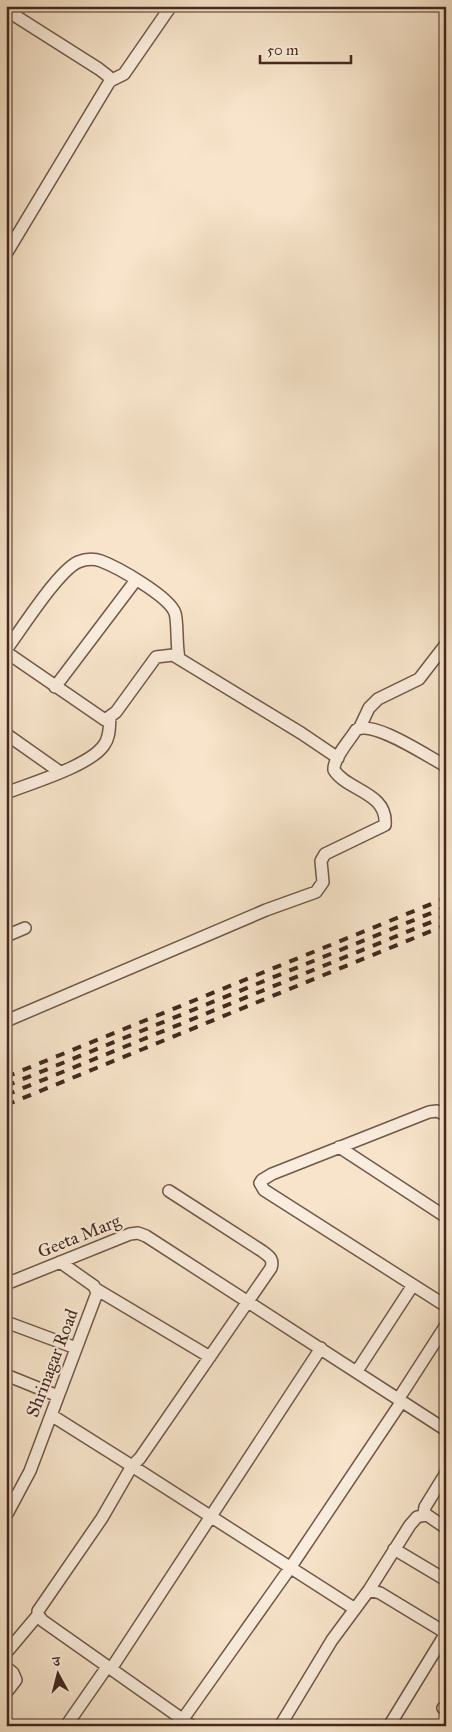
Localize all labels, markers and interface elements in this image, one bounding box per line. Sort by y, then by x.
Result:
scale bar [260,32,351,64]
text: 50 m [267,41,299,59]
street label: Geeta Marg [34,1209,125,1263]
street label: Shrinagar Road [21,1306,84,1421]
north arrow [32,1650,82,1700]
text: उ [51,1653,62,1671]

